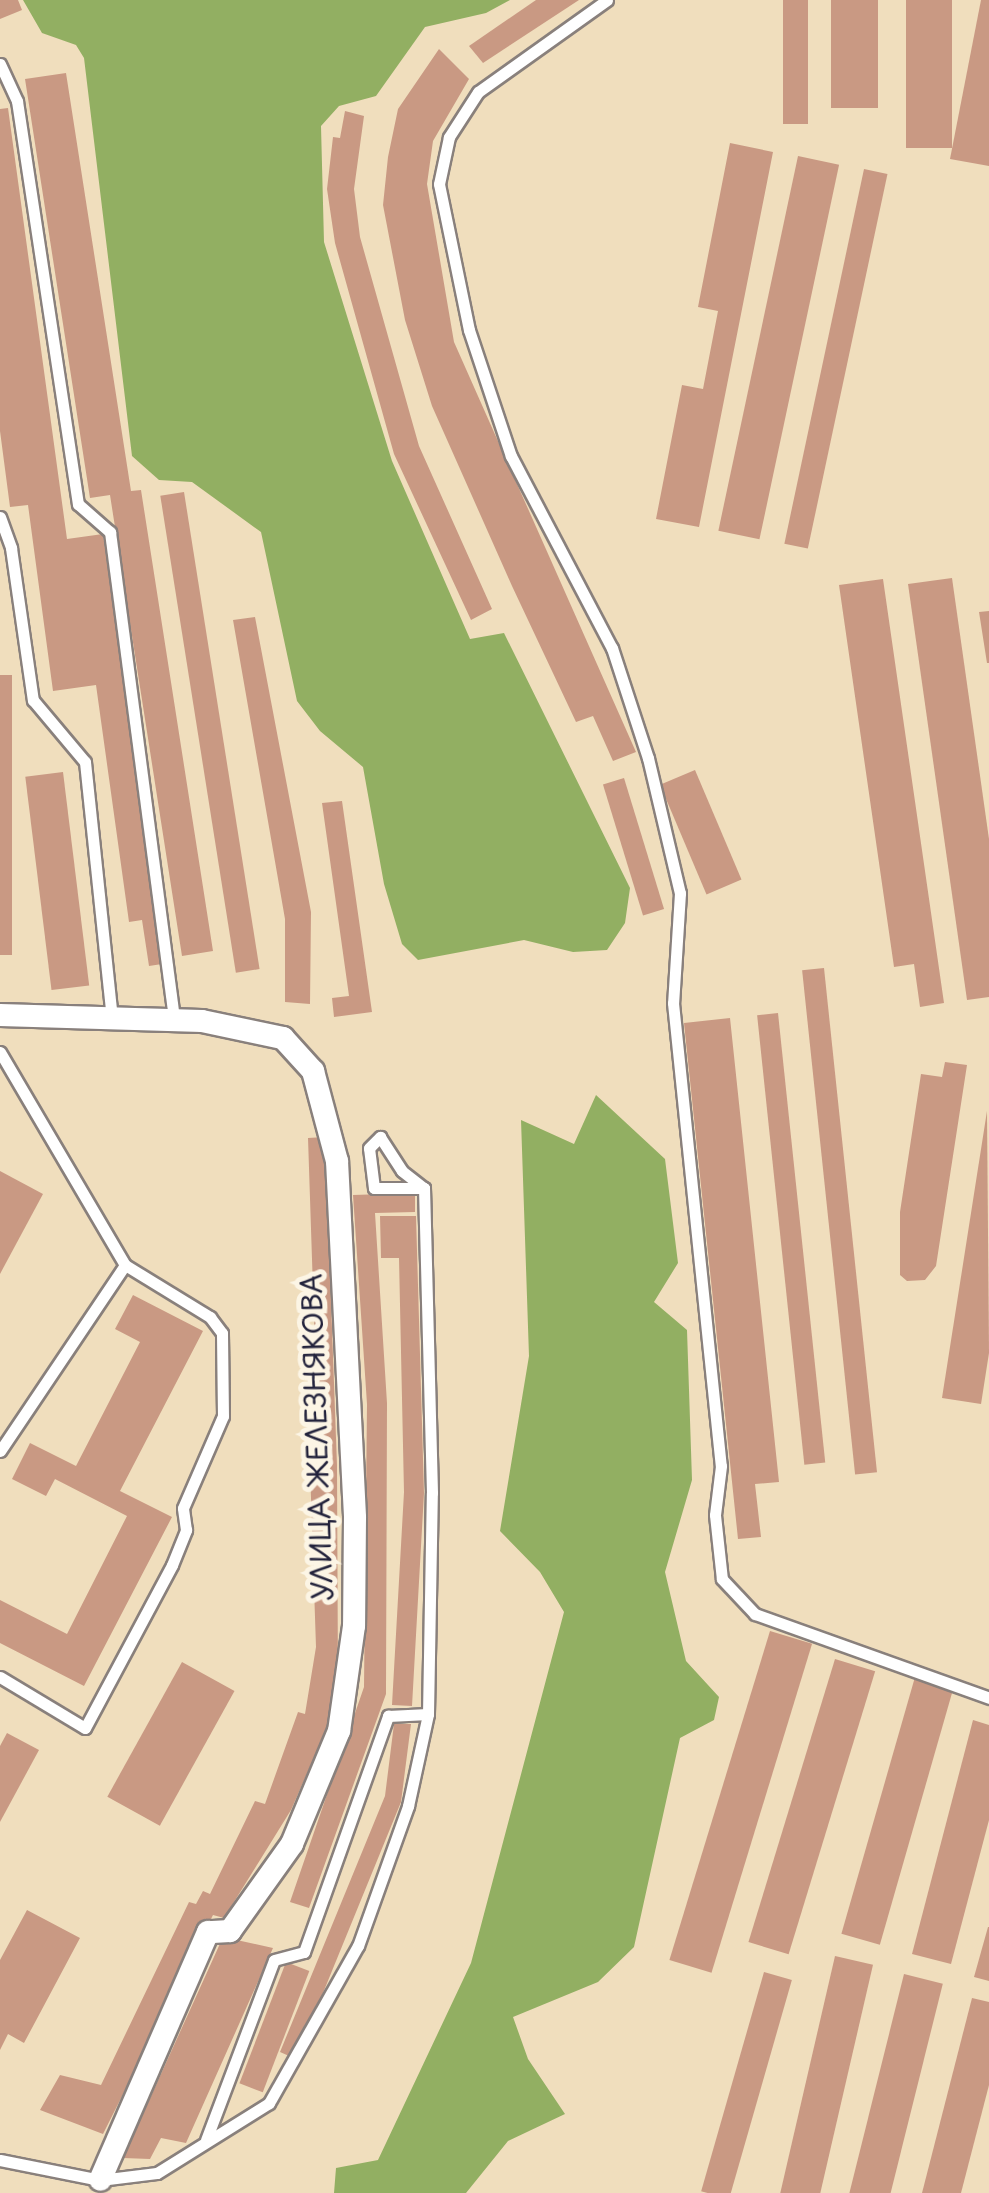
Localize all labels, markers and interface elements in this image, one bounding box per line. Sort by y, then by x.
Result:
street label: УЛИЦА ЖЕЛЕЗНЯКОВА [293,1272,339,1602]

